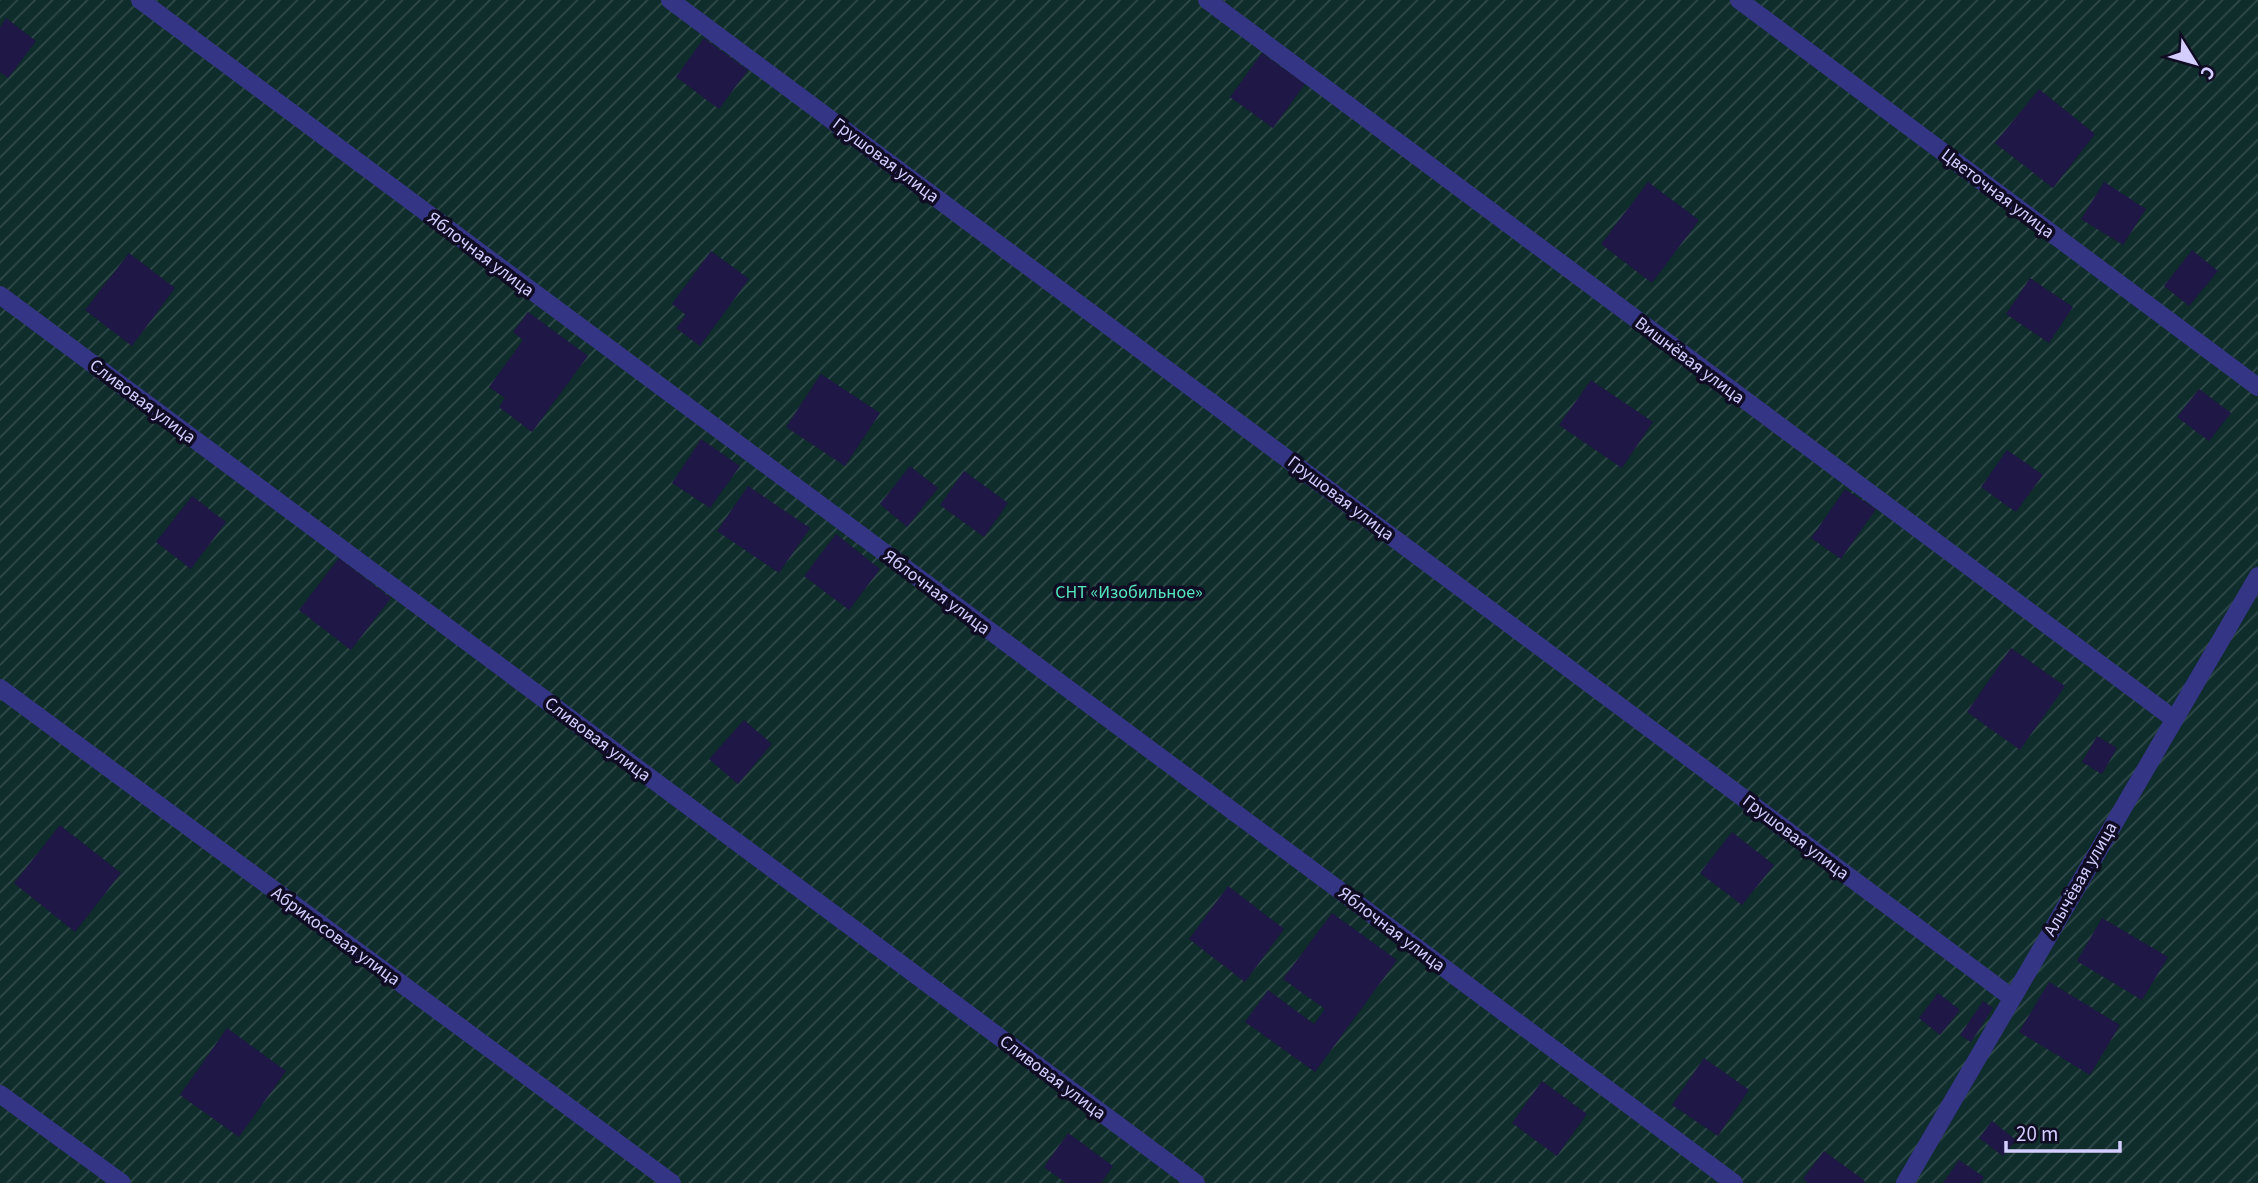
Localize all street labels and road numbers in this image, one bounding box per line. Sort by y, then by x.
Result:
street label: Грушовая улица [827,112,944,209]
street label: Цветочная улица [1936,143,2059,244]
street label: Яблочная улица [422,206,539,303]
street label: Вишнёвая улица [1630,311,1750,410]
street label: Сливовая улица [84,353,201,450]
street label: Грушовая улица [1282,450,1399,547]
street label: Яблочная улица [878,544,995,641]
street label: Сливовая улица [539,691,656,788]
street label: Грушовая улица [1737,789,1854,886]
street label: Алычёвая улица [2038,817,2123,941]
street label: Абрикосовая улица [266,881,405,992]
street label: Яблочная улица [1333,881,1450,978]
street label: Сливовая улица [994,1029,1111,1126]

